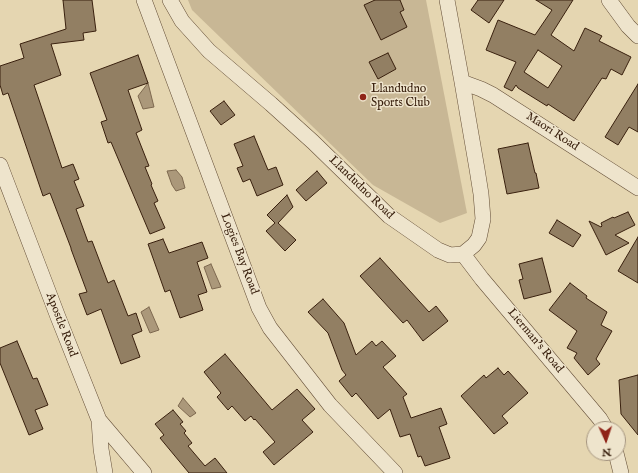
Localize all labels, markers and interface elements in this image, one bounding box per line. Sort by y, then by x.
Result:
place label: Llandudno Sports Club [371,83,430,111]
marker: Llandudno Sports Club [358,92,368,102]
street label: Maori Road [523,110,581,154]
street label: Llandudno Road [325,153,397,223]
street label: Logies Bay Road [217,211,261,297]
street label: Apostle Road [42,291,80,359]
street label: Lierman's Road [504,306,566,376]
north arrow [586,421,626,461]
text: N [601,445,612,459]

